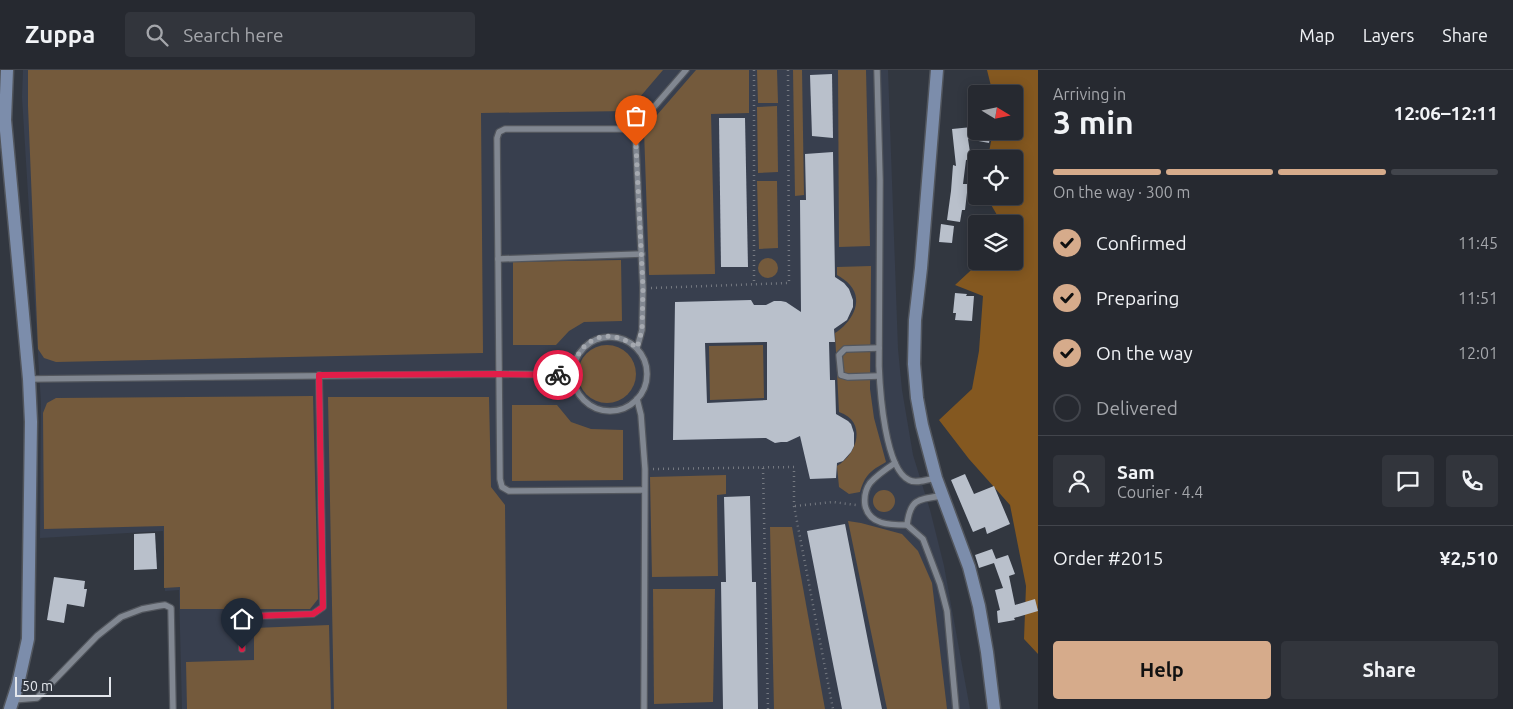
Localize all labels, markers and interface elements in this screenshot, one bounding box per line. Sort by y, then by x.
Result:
search box [125,12,475,57]
text: Zuppa [25,21,95,48]
icon: search [143,21,171,49]
text: Search here [183,24,284,46]
text: Map [1299,25,1335,45]
text: Layers [1363,25,1414,45]
text: Share [1442,25,1488,45]
north arrow [968,85,1022,140]
map controls [968,85,1023,270]
text: Arriving in [1053,85,1126,103]
pin [615,95,657,146]
icon: bag [622,102,650,130]
text: 12:06–12:11 [1393,102,1498,124]
text: 3 min [1053,104,1134,140]
button: locate [968,150,1023,205]
text: On the way · 300 m [1053,183,1190,201]
button: layers [968,215,1023,270]
icon: check [1053,229,1081,257]
text: Confirmed [1096,232,1187,254]
text: 11:45 [1458,234,1498,252]
icon: check [1053,284,1081,312]
text: Preparing [1096,287,1180,309]
text: 11:51 [1458,289,1498,307]
icon: check [1053,339,1081,367]
text: On the way [1096,342,1193,364]
text: 12:01 [1458,344,1498,362]
courier [533,350,583,400]
icon: bike [544,361,572,389]
text: Delivered [1096,397,1178,419]
button: person [1053,455,1105,507]
button: chat [1382,455,1434,507]
button: phone [1446,455,1498,507]
text: Sam [1117,461,1155,483]
text: Courier · 4.4 [1117,483,1203,501]
text: Order #2015 [1053,547,1163,569]
text: ¥2,510 [1440,547,1498,569]
pin [221,598,263,649]
icon: home [228,605,256,633]
button: Help [1053,641,1271,699]
button: Share [1281,641,1498,699]
scale bar [15,674,111,697]
text: 50 m [22,678,53,694]

